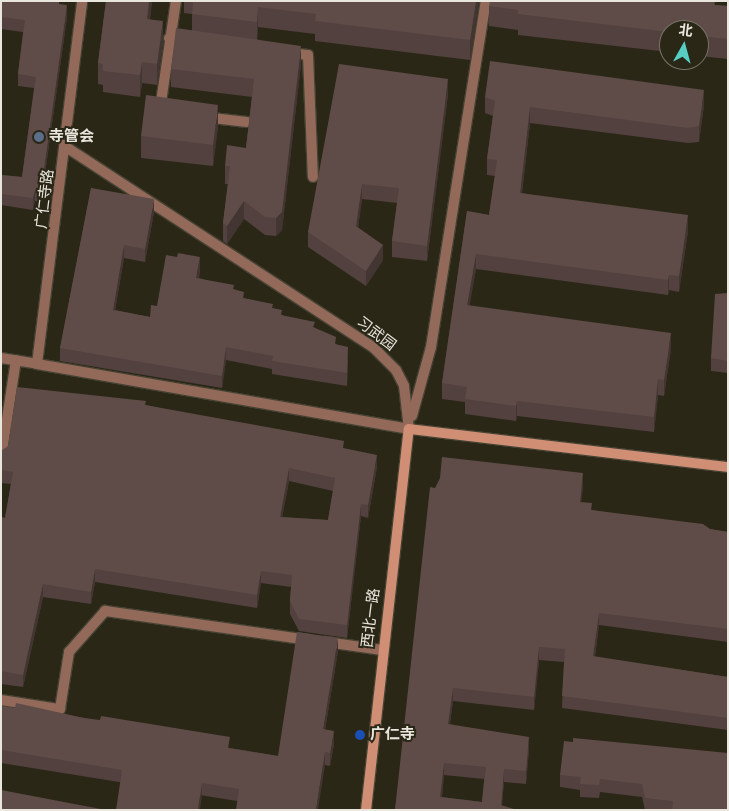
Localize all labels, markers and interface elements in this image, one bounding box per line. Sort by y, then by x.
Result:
north arrow [659,20,709,70]
text: 北 [678,22,694,39]
place label: 寺管会 [49,128,94,146]
marker: 寺管会 [33,131,45,143]
street label: 广仁寺路 [32,168,58,230]
street label: 习武园 [353,313,399,355]
street label: 西北一路 [358,587,384,649]
place label: 广仁寺 [370,726,415,744]
marker: 广仁寺 [354,729,366,741]

